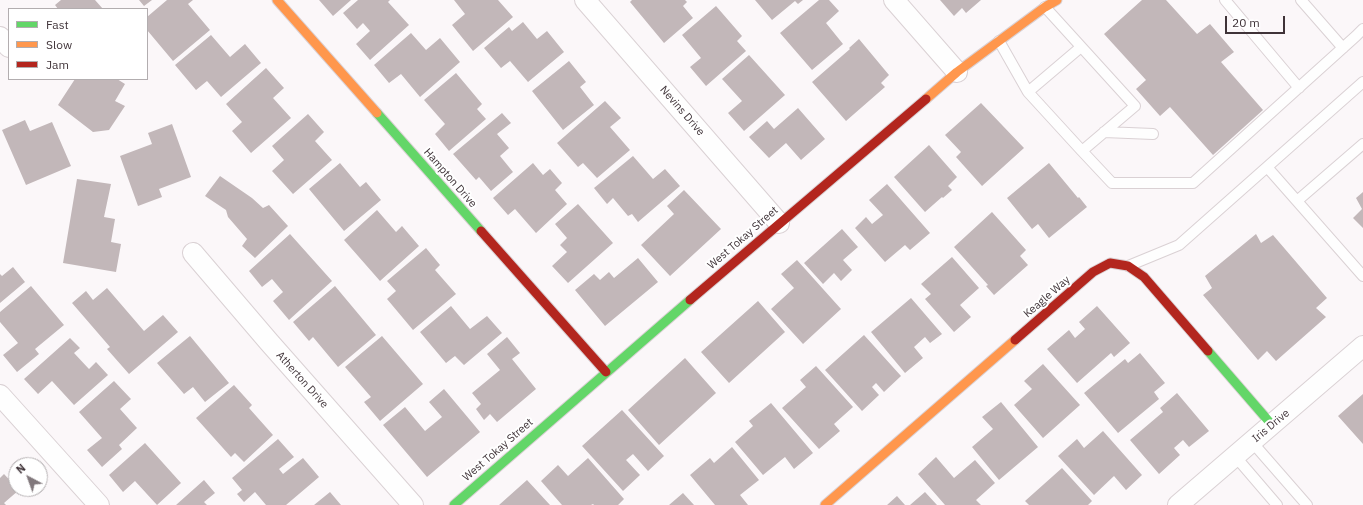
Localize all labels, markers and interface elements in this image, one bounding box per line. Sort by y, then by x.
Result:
legend [8,8,148,80]
scale bar [1227,8,1287,34]
text: 20 m [1232,15,1260,30]
text: Fast [46,17,69,32]
text: Slow [46,37,72,52]
text: Jam [46,57,69,72]
street label: Nevins Drive [657,83,707,139]
street label: Hampton Drive [421,146,479,210]
street label: West Tokay Street [705,204,781,272]
street label: Keagle Way [1021,273,1073,321]
street label: Atherton Drive [273,349,331,411]
street label: Iris Drive [1250,407,1292,445]
street label: West Tokay Street [460,416,536,484]
north arrow [8,457,48,497]
text: N [13,461,28,477]

